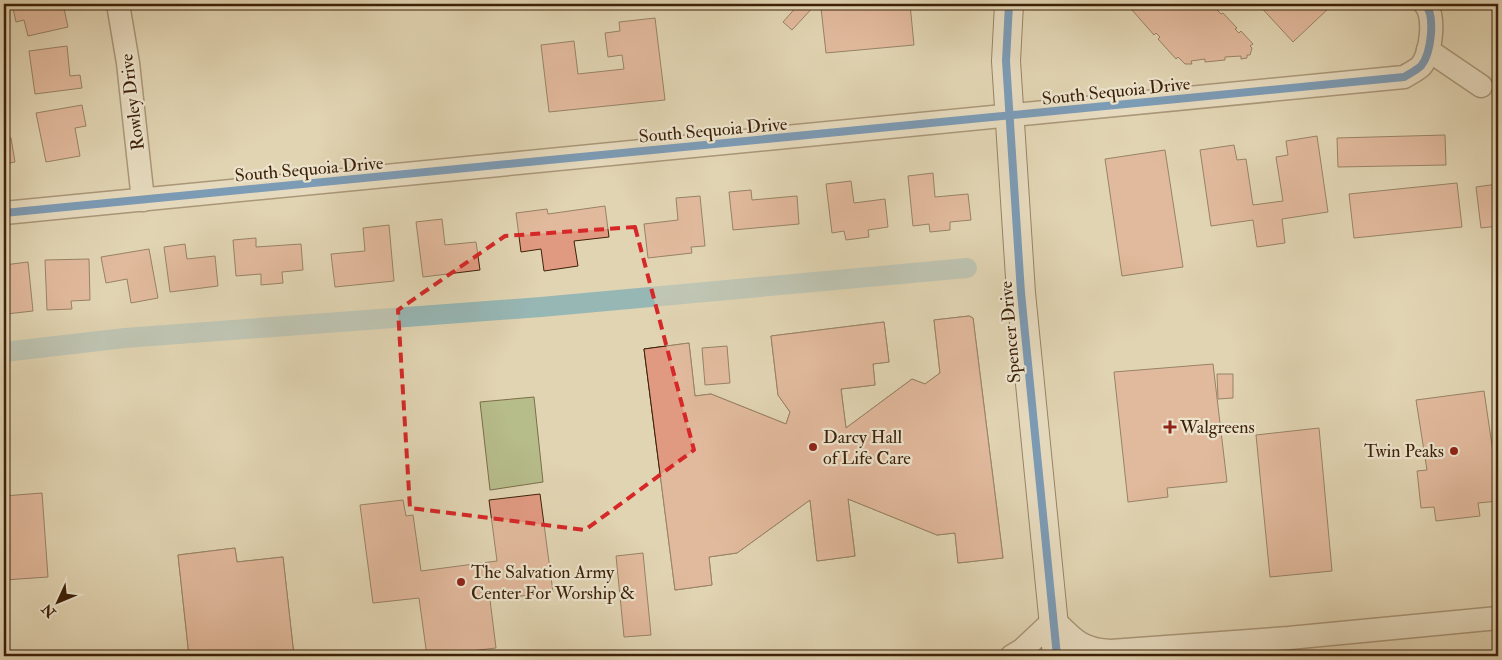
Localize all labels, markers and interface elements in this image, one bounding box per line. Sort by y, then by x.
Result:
street label: Rowley Drive [115,52,150,152]
street label: South Sequoia Drive [1041,72,1192,111]
street label: South Sequoia Drive [638,113,789,148]
street label: South Sequoia Drive [234,152,385,187]
street label: Spencer Drive [995,280,1026,384]
place label: Walgreens [1179,416,1255,439]
marker: Walgreens [1164,421,1176,433]
place label: Darcy Hall of Life Care [823,426,911,470]
place label: Twin Peaks [1364,440,1444,463]
marker: Darcy Hall of Life Care [807,441,819,453]
marker: Twin Peaks [1448,445,1460,457]
place label: The Salvation Army Center For Worship & [471,561,635,605]
marker: The Salvation Army Center For Worship & [455,576,467,588]
north arrow [32,578,82,628]
text: N [38,600,60,622]

